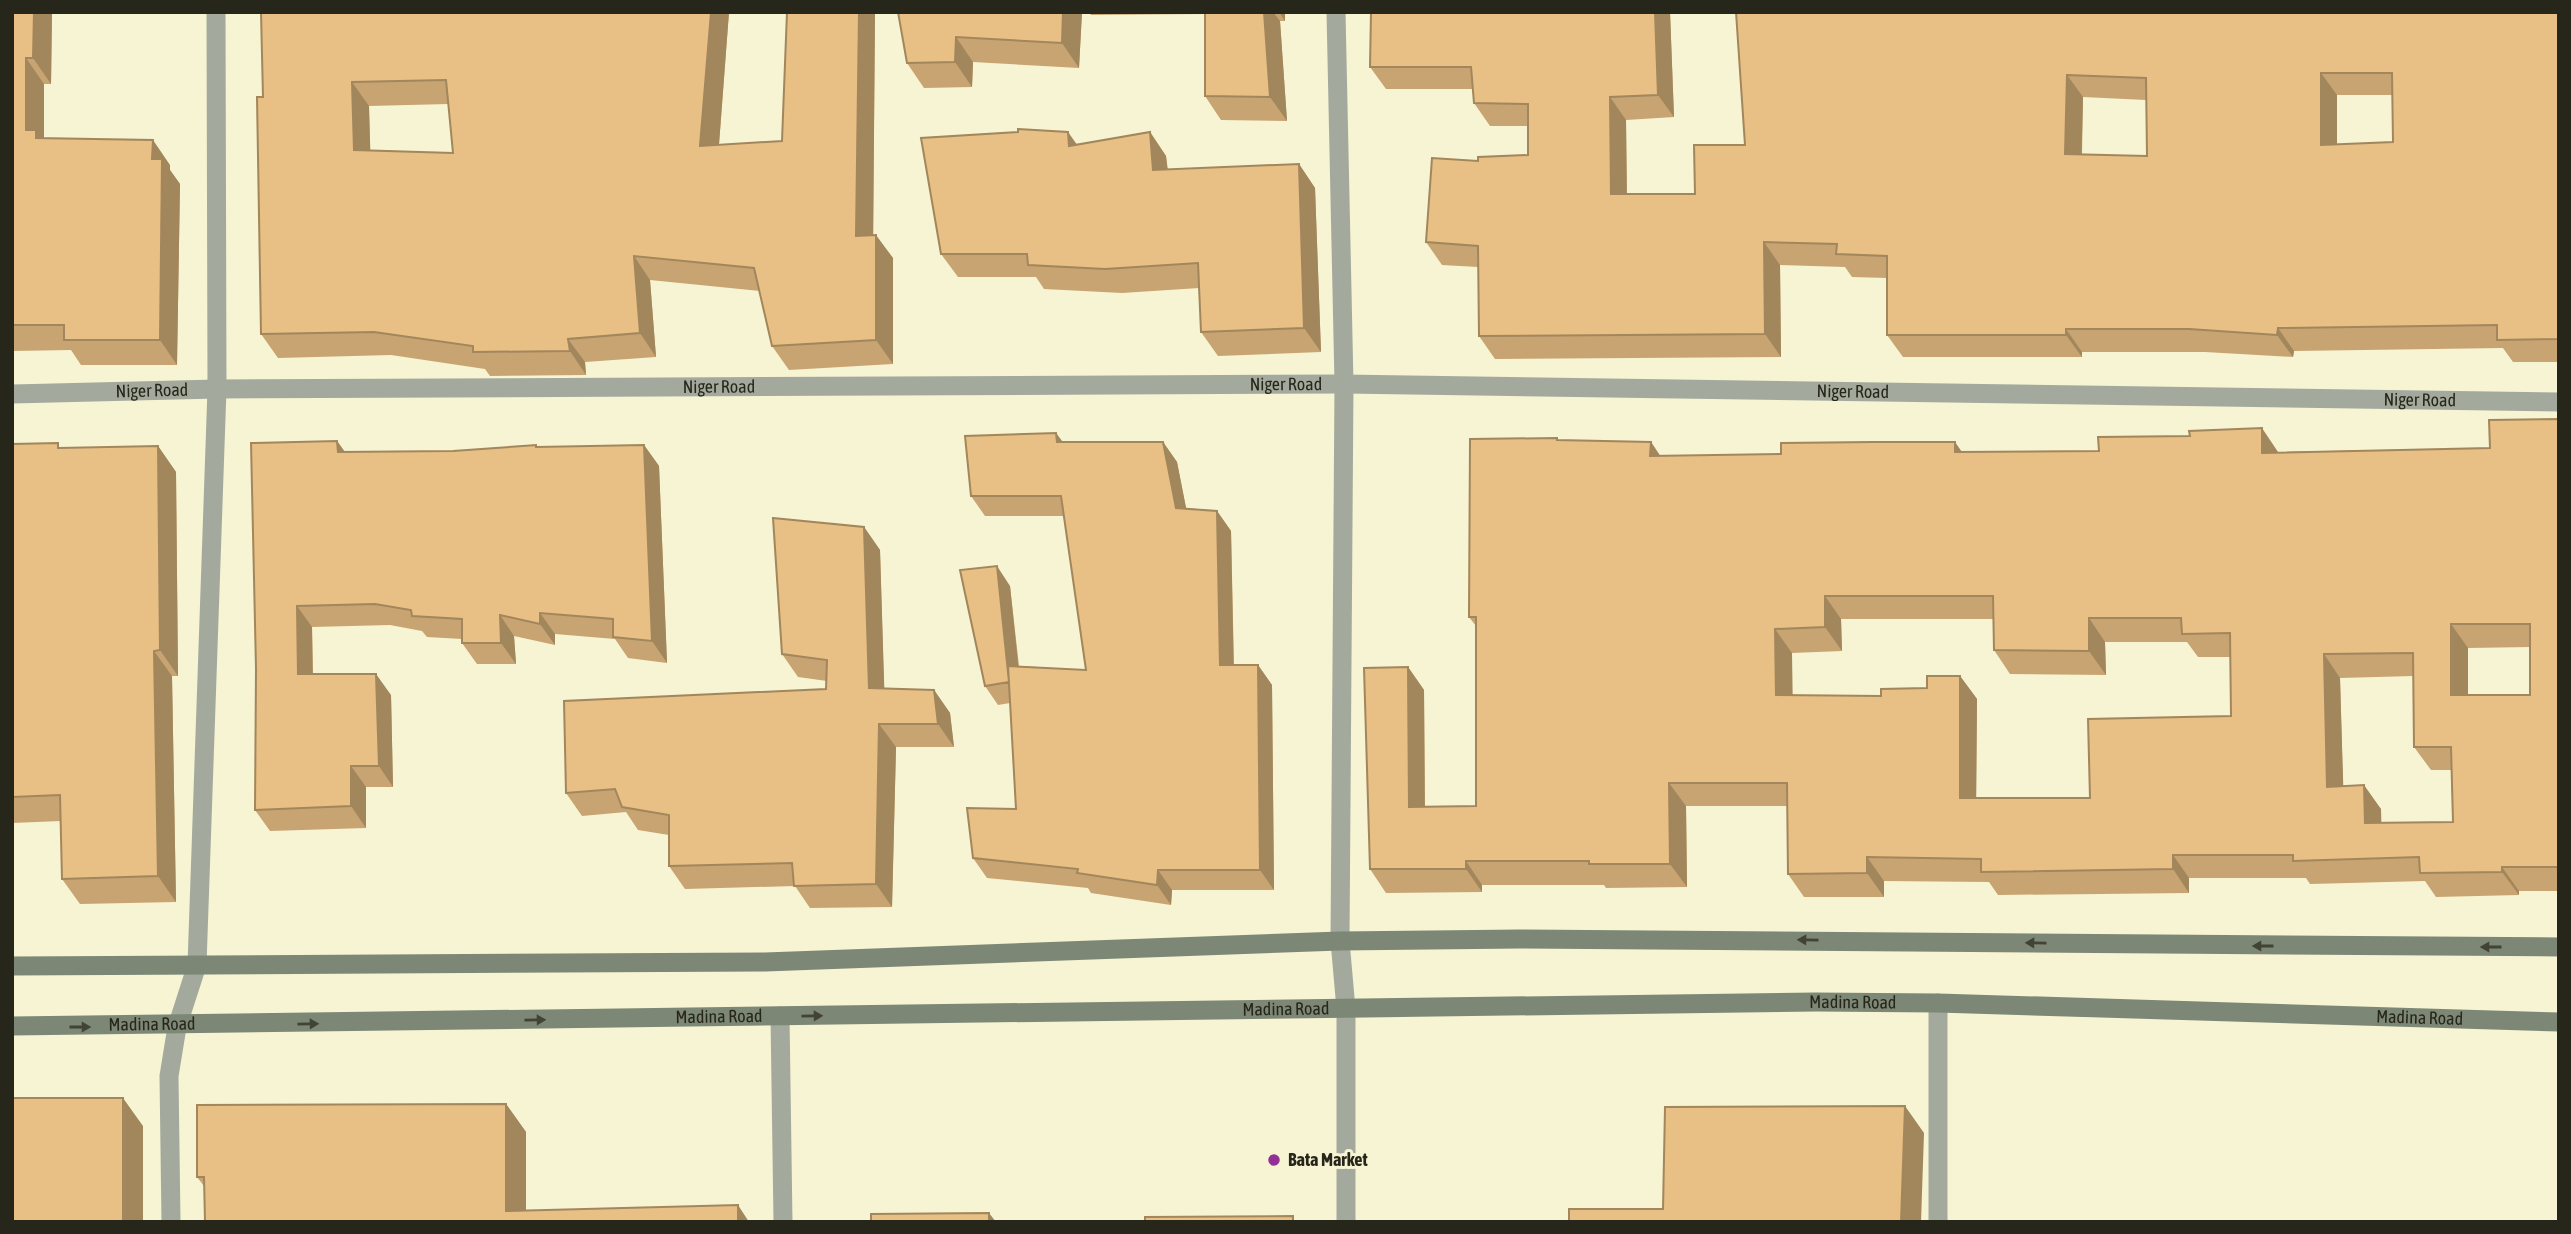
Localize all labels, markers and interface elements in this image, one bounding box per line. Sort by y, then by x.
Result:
street label: Niger Road [1250,373,1322,394]
street label: Niger Road [683,376,755,397]
street label: Niger Road [115,379,188,401]
street label: Niger Road [1816,380,1889,402]
street label: Niger Road [2383,388,2456,410]
one-way arrow [1797,934,1819,945]
one-way arrow [2024,937,2046,949]
one-way arrow [2252,940,2274,952]
one-way arrow [2479,941,2501,953]
street label: Madina Road [1809,991,1896,1013]
street label: Madina Road [1242,997,1330,1020]
street label: Madina Road [675,1005,763,1027]
street label: Madina Road [2376,1005,2463,1029]
one-way arrow [801,1010,823,1021]
street label: Madina Road [108,1013,196,1035]
one-way arrow [525,1015,547,1026]
one-way arrow [297,1019,319,1030]
one-way arrow [70,1021,92,1033]
place label: Bata Market [1288,1149,1368,1170]
marker: Bata Market [1266,1152,1282,1168]

